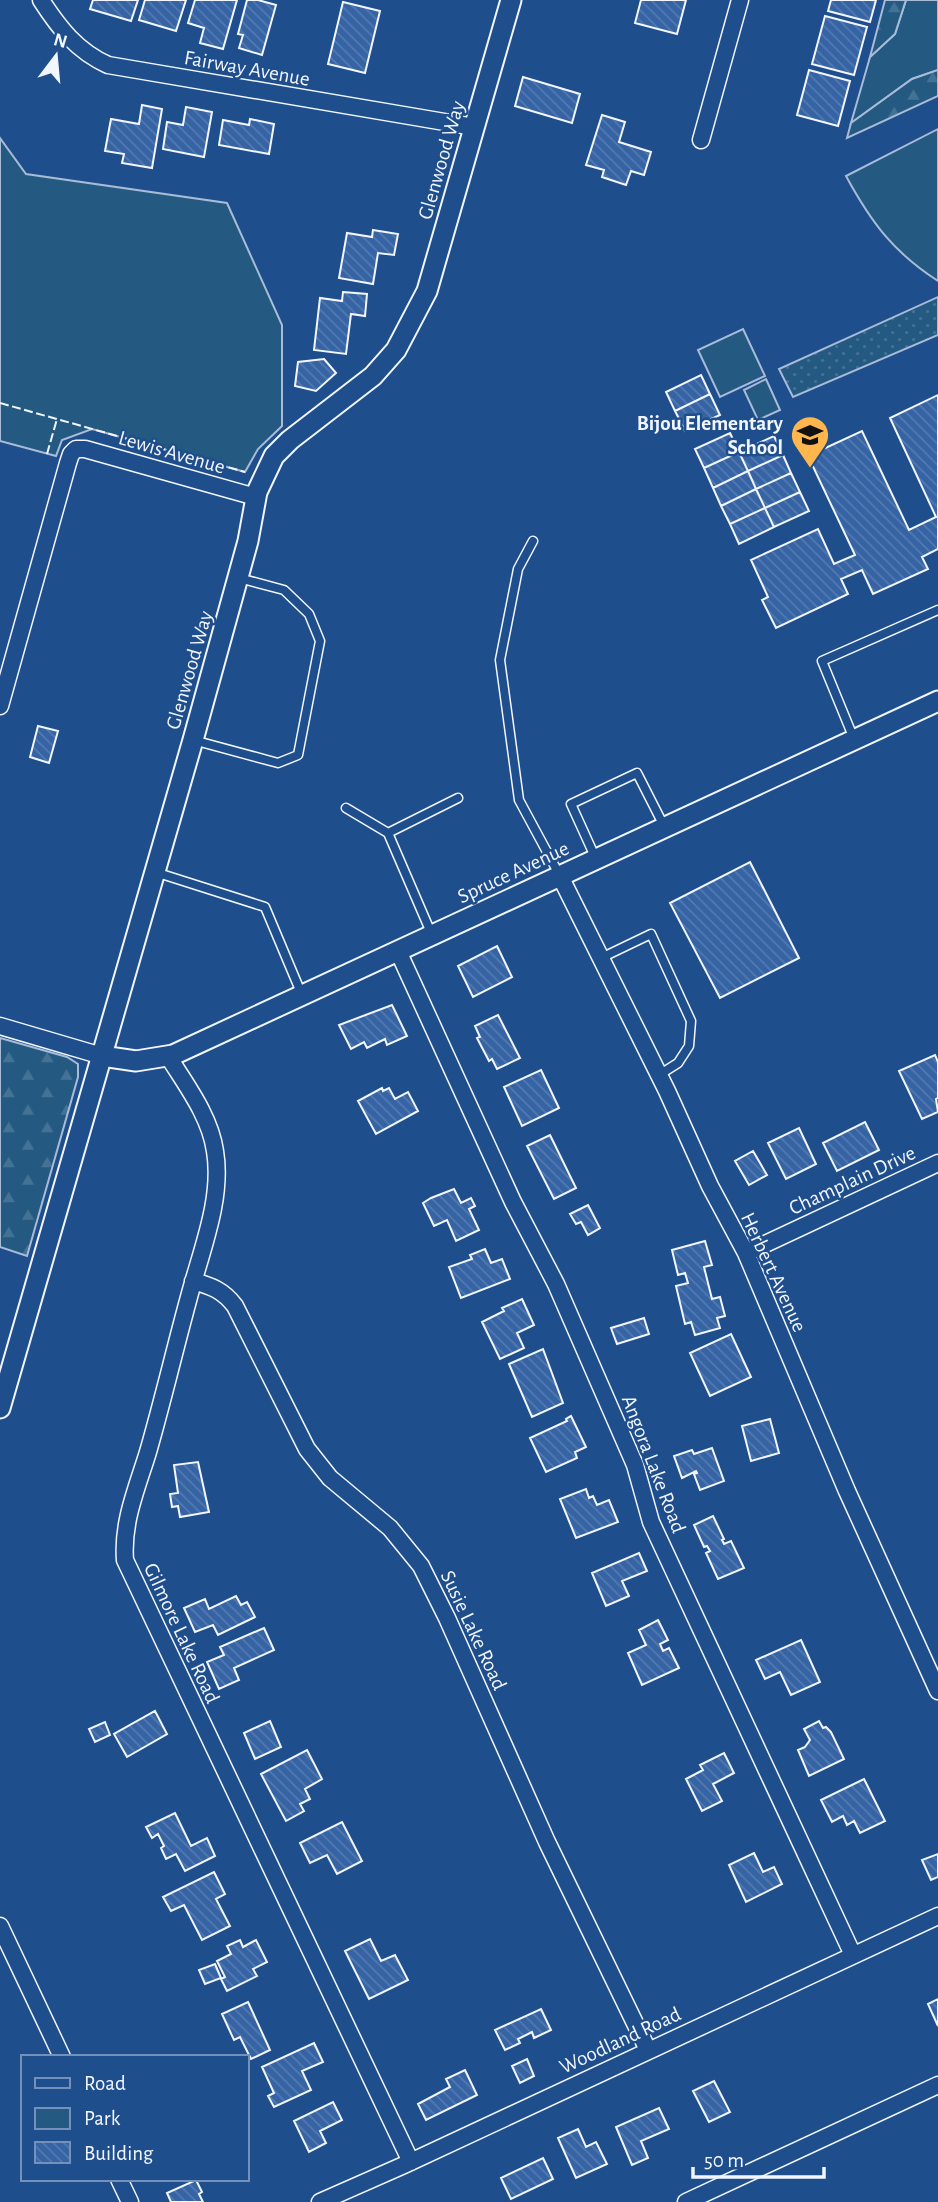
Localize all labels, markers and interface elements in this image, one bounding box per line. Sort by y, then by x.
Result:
north arrow [21,21,91,91]
text: N [51,30,69,52]
street label: Fairway Avenue [182,47,311,90]
street label: Glenwood Way [414,98,468,222]
place label: Bijou Elementary School [637,413,784,458]
school or university icon: Bijou Elementary School [789,414,831,469]
street label: Lewis Avenue [116,427,228,478]
street label: Glenwood Way [162,608,216,732]
street label: Spruce Avenue [454,838,572,907]
street label: Champlain Drive [786,1142,919,1219]
street label: Herbert Avenue [737,1209,810,1335]
street label: Angora Lake Road [618,1393,689,1536]
street label: Gilmore Lake Road [140,1560,223,1707]
street label: Susie Lake Road [437,1567,510,1693]
street label: Woodland Road [556,2003,684,2078]
legend [21,2055,248,2181]
text: Road [84,2073,126,2094]
text: Park [84,2108,121,2129]
scale bar [693,2136,824,2180]
text: Building [84,2143,154,2164]
text: 50 m [704,2150,744,2171]

